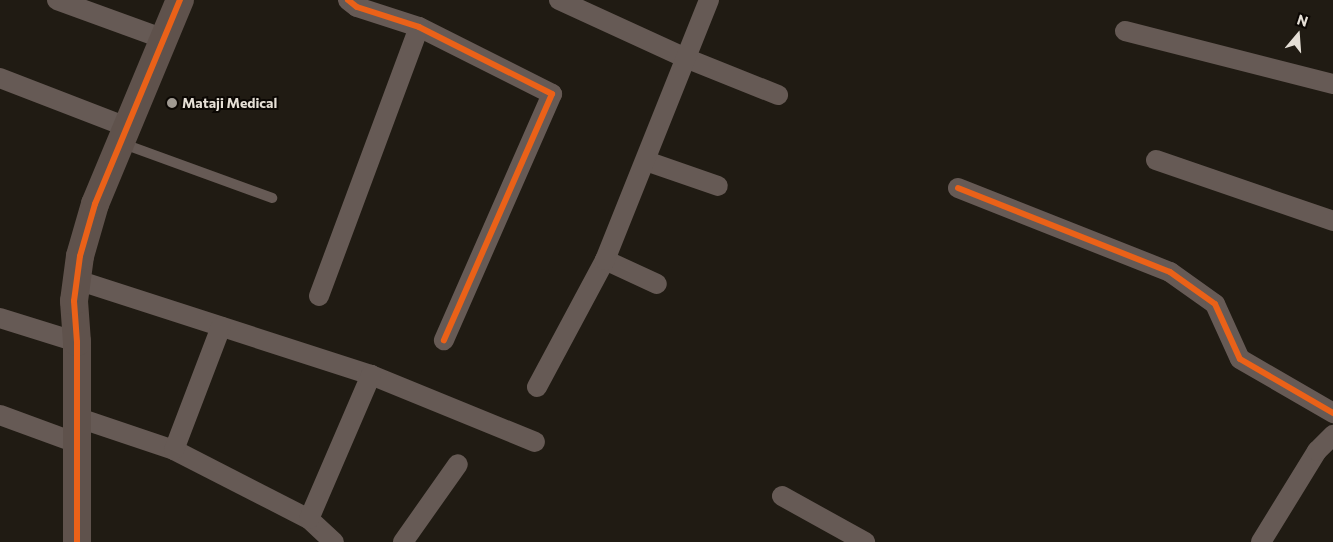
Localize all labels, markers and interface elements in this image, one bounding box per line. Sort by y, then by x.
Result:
north arrow [1273,10,1323,60]
text: N [1295,11,1310,30]
place label: Mataji Medical [182,95,277,111]
marker: Mataji Medical [166,97,178,109]

